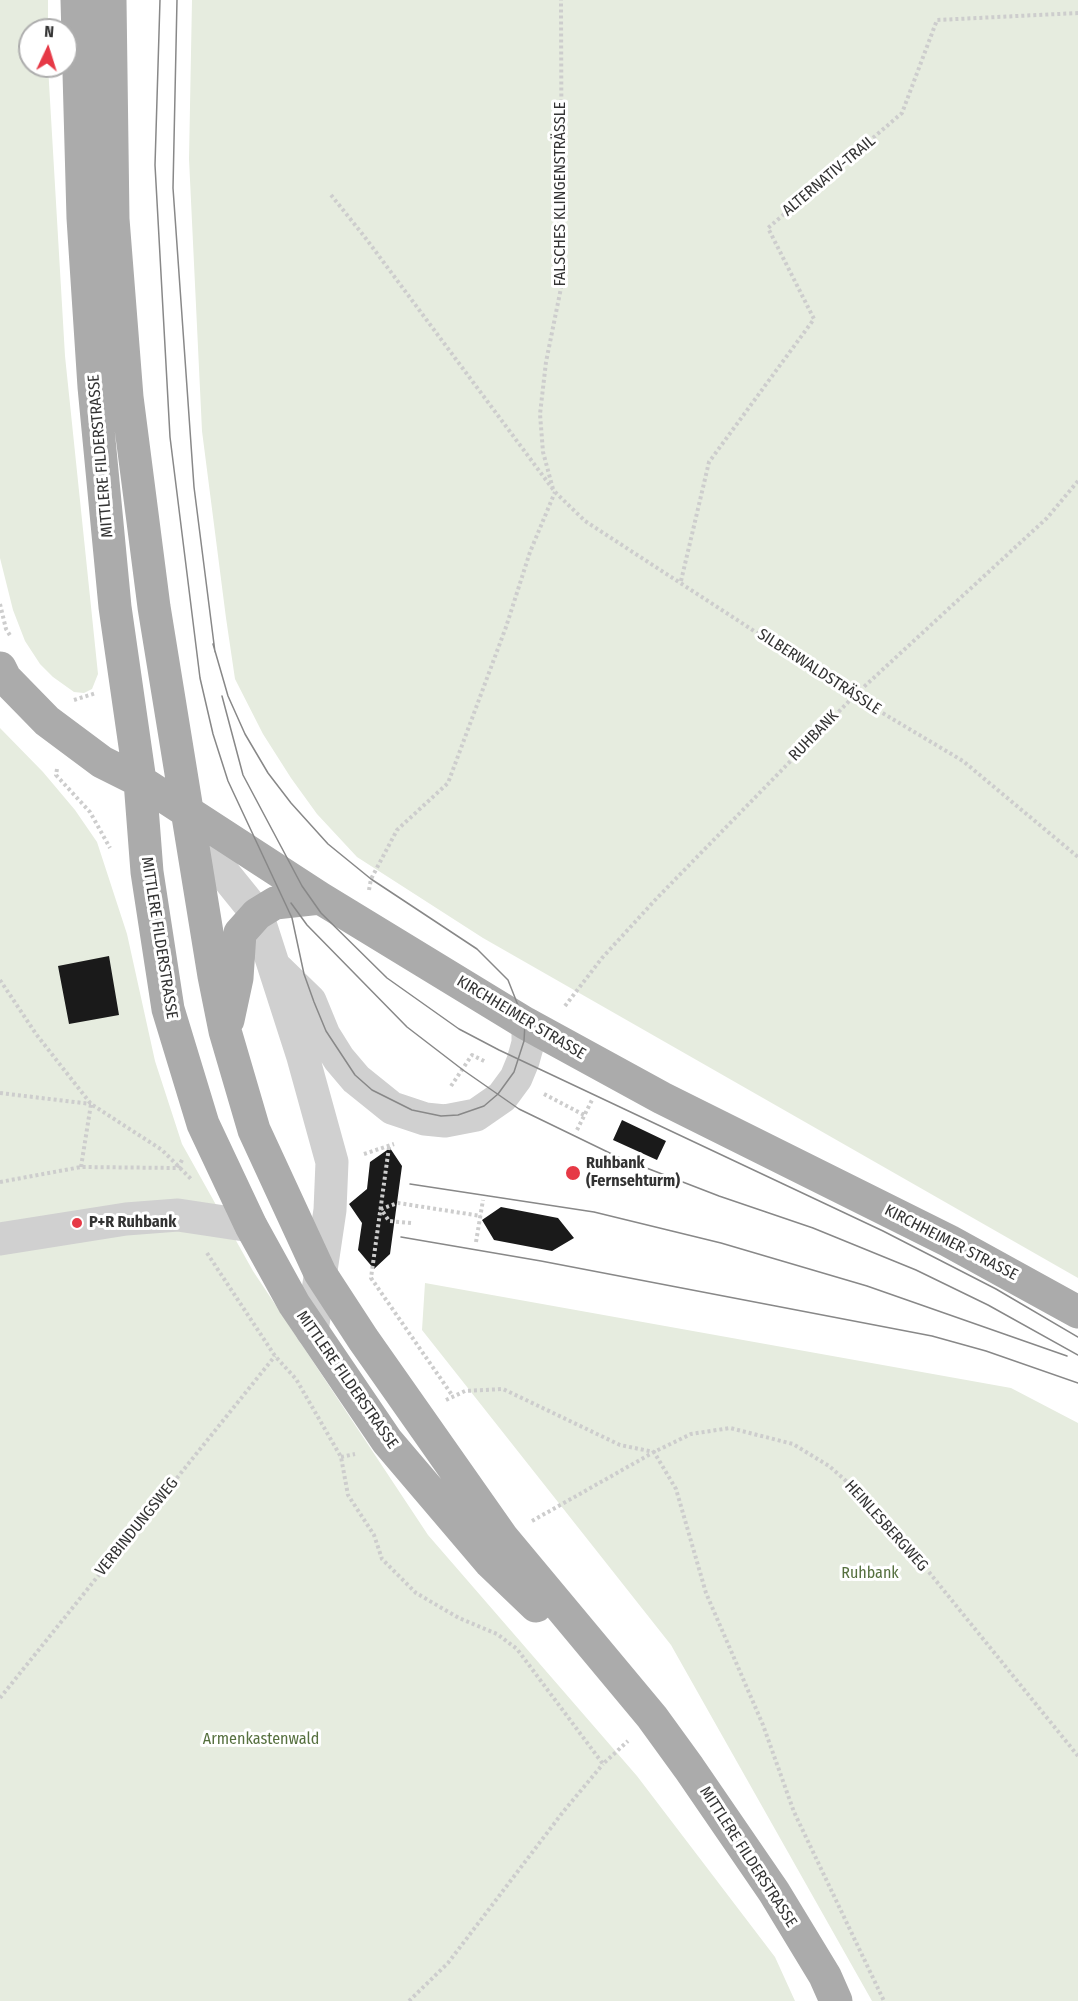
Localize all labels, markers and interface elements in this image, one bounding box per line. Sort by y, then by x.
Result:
north arrow [18,18,78,78]
text: N [44,22,55,41]
street label: FALSCHES KLINGENSTRÄSSLE [551,102,571,286]
street label: ALTERNATIV-TRAIL [779,132,879,220]
street label: MITTLERE FILDERSTRASSE [84,373,118,539]
street label: SILBERWALDSTRÄSSLE [754,625,884,719]
street label: RUHBANK [785,707,843,765]
street label: MITTLERE FILDERSTRASSE [137,856,181,1020]
street label: KIRCHHEIMER STRASSE [453,972,589,1064]
place label: Ruhbank (Fernsehturm) [586,1154,680,1192]
marker: Ruhbank (Fernsehturm) [564,1164,582,1182]
street label: KIRCHHEIMER STRASSE [881,1201,1021,1285]
place label: P+R Ruhbank [89,1213,176,1233]
marker: P+R Ruhbank [70,1216,84,1230]
street label: MITTLERE FILDERSTRASSE [292,1307,402,1453]
street label: VERBINDUNGSWEG [92,1474,182,1580]
street label: HEINLESBERGWEG [840,1476,932,1576]
park label: Ruhbank [841,1564,899,1584]
park label: Armenkastenwald [203,1730,319,1750]
street label: MITTLERE FILDERSTRASSE [695,1783,801,1931]

